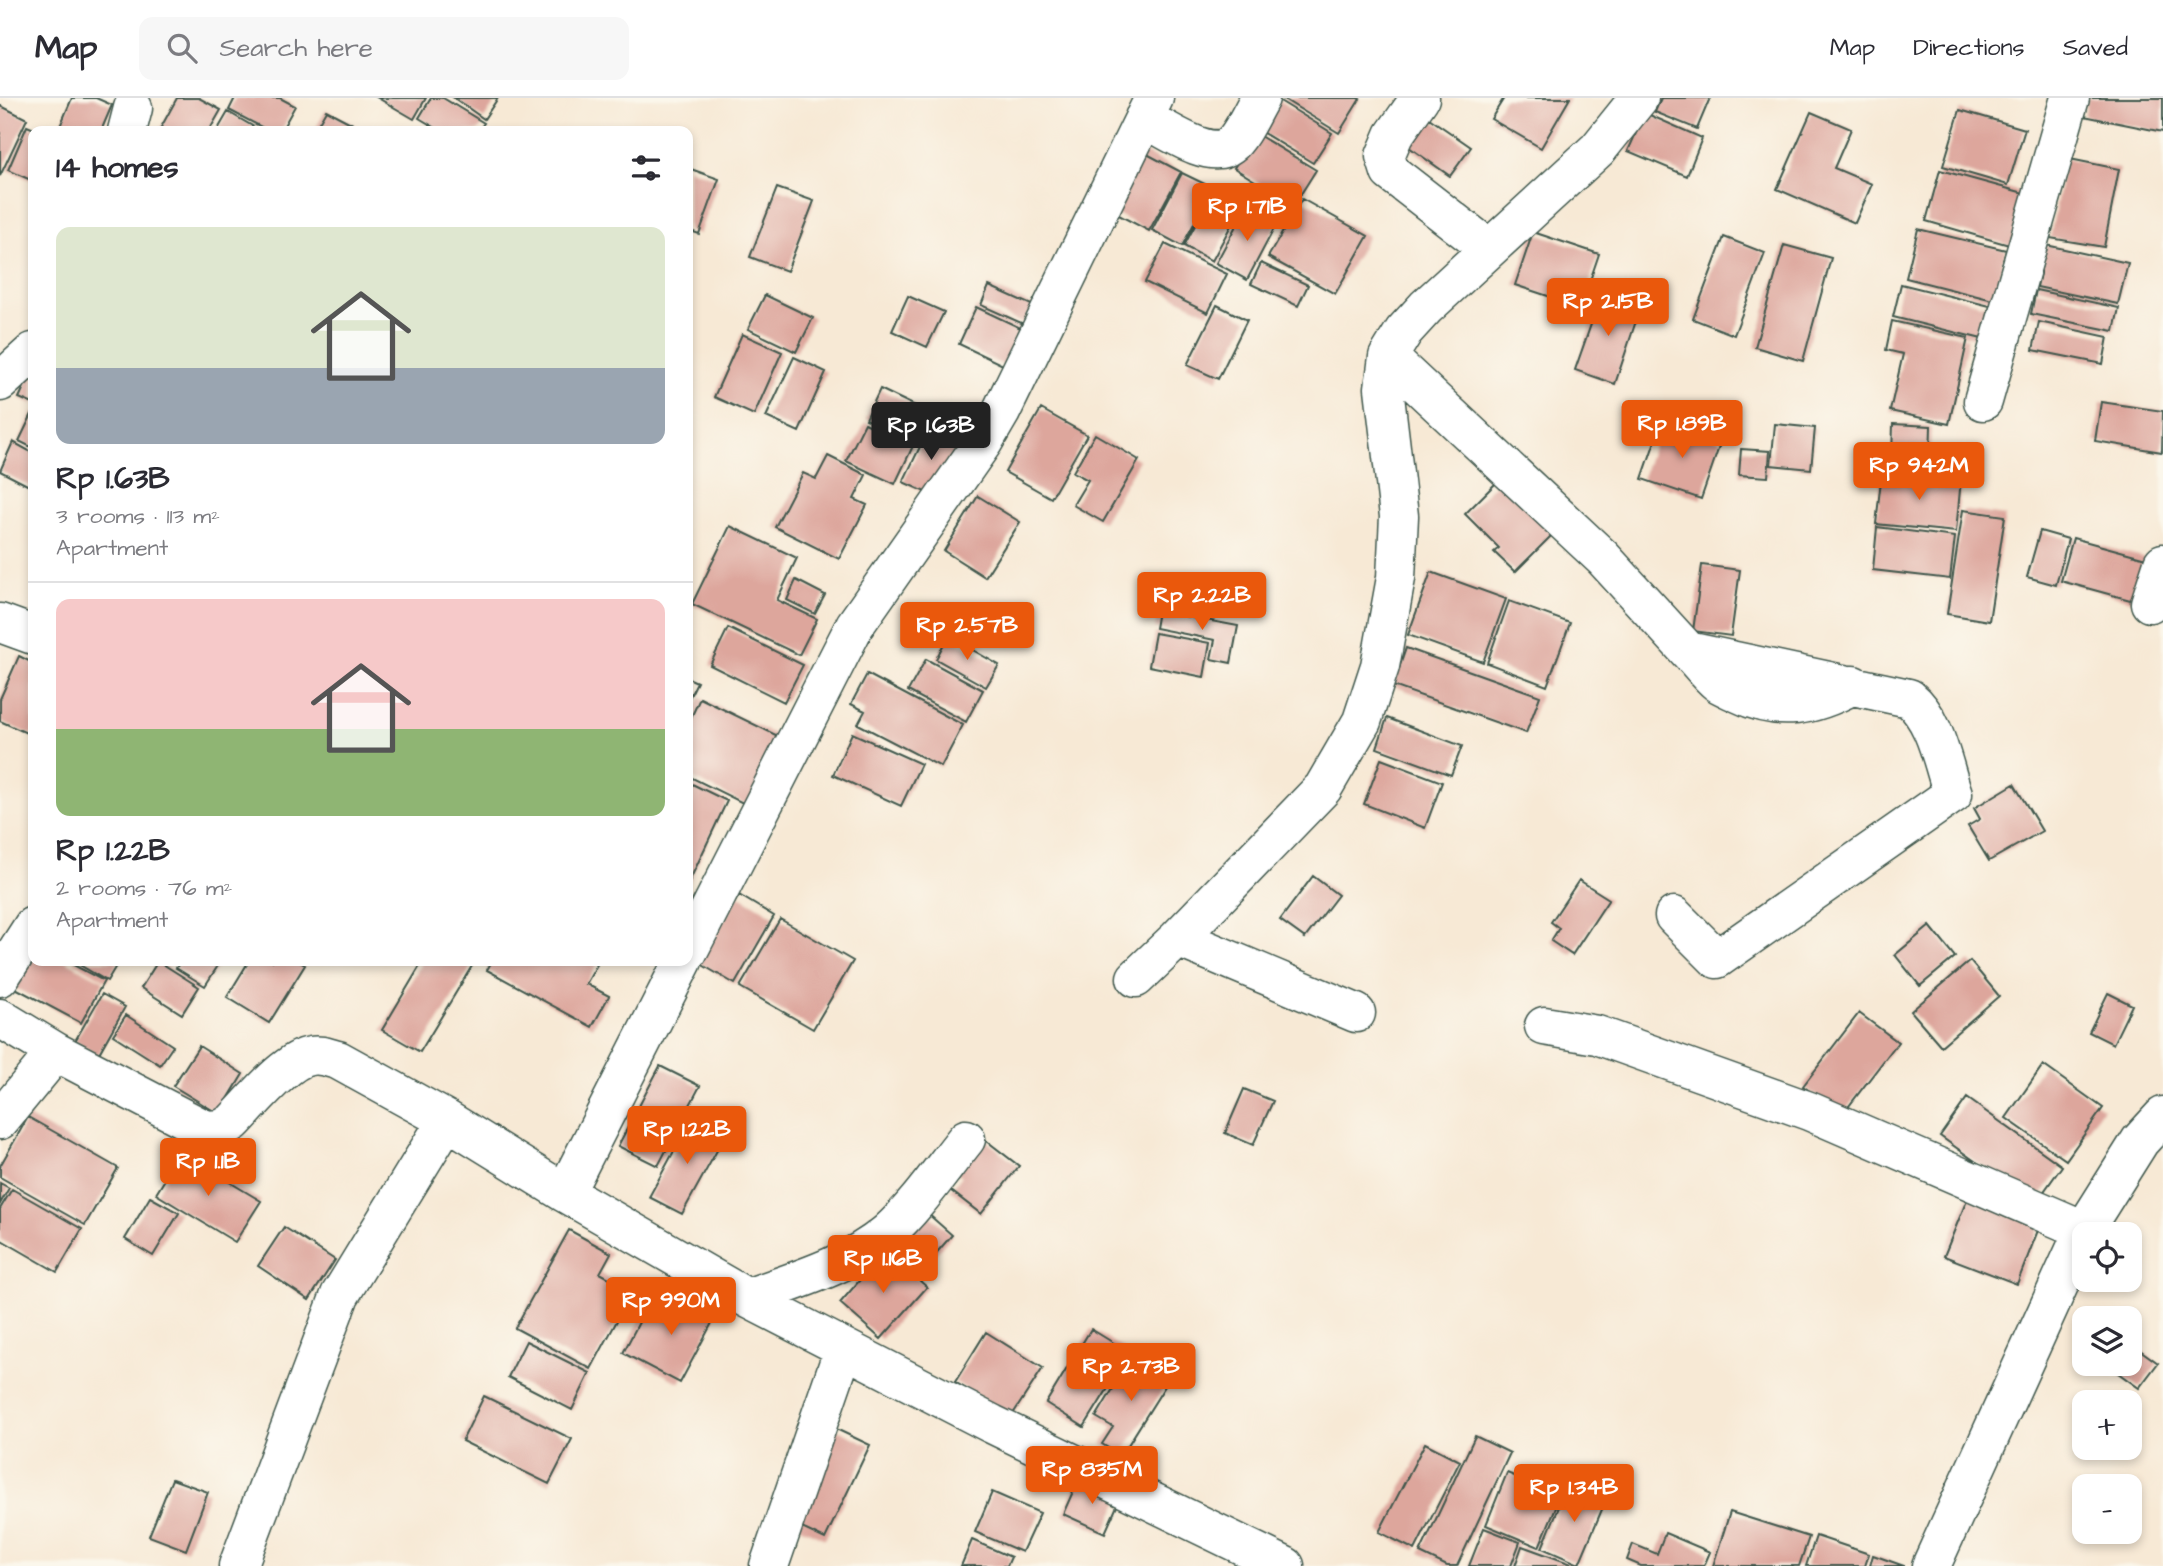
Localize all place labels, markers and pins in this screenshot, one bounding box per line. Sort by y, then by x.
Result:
pin: Rp 1.71B [1175,184,1319,243]
pin: Rp 2.15B [1536,278,1680,338]
pin: Rp 1.89B [1610,400,1754,460]
pin: Rp 1.63B [859,402,1003,462]
pin: Rp 942M [1854,442,1984,502]
pin: Rp 2.22B [1130,573,1274,632]
pin: Rp 2.57B [895,602,1039,662]
pin: Rp 1.22B [615,1107,759,1166]
pin: Rp 1.1B [143,1138,273,1198]
pin: Rp 1.16B [811,1236,955,1295]
pin: Rp 990M [606,1278,736,1337]
pin: Rp 2.73B [1059,1344,1203,1403]
pin: Rp 835M [1027,1446,1157,1506]
pin: Rp 1.34B [1502,1464,1646,1524]

